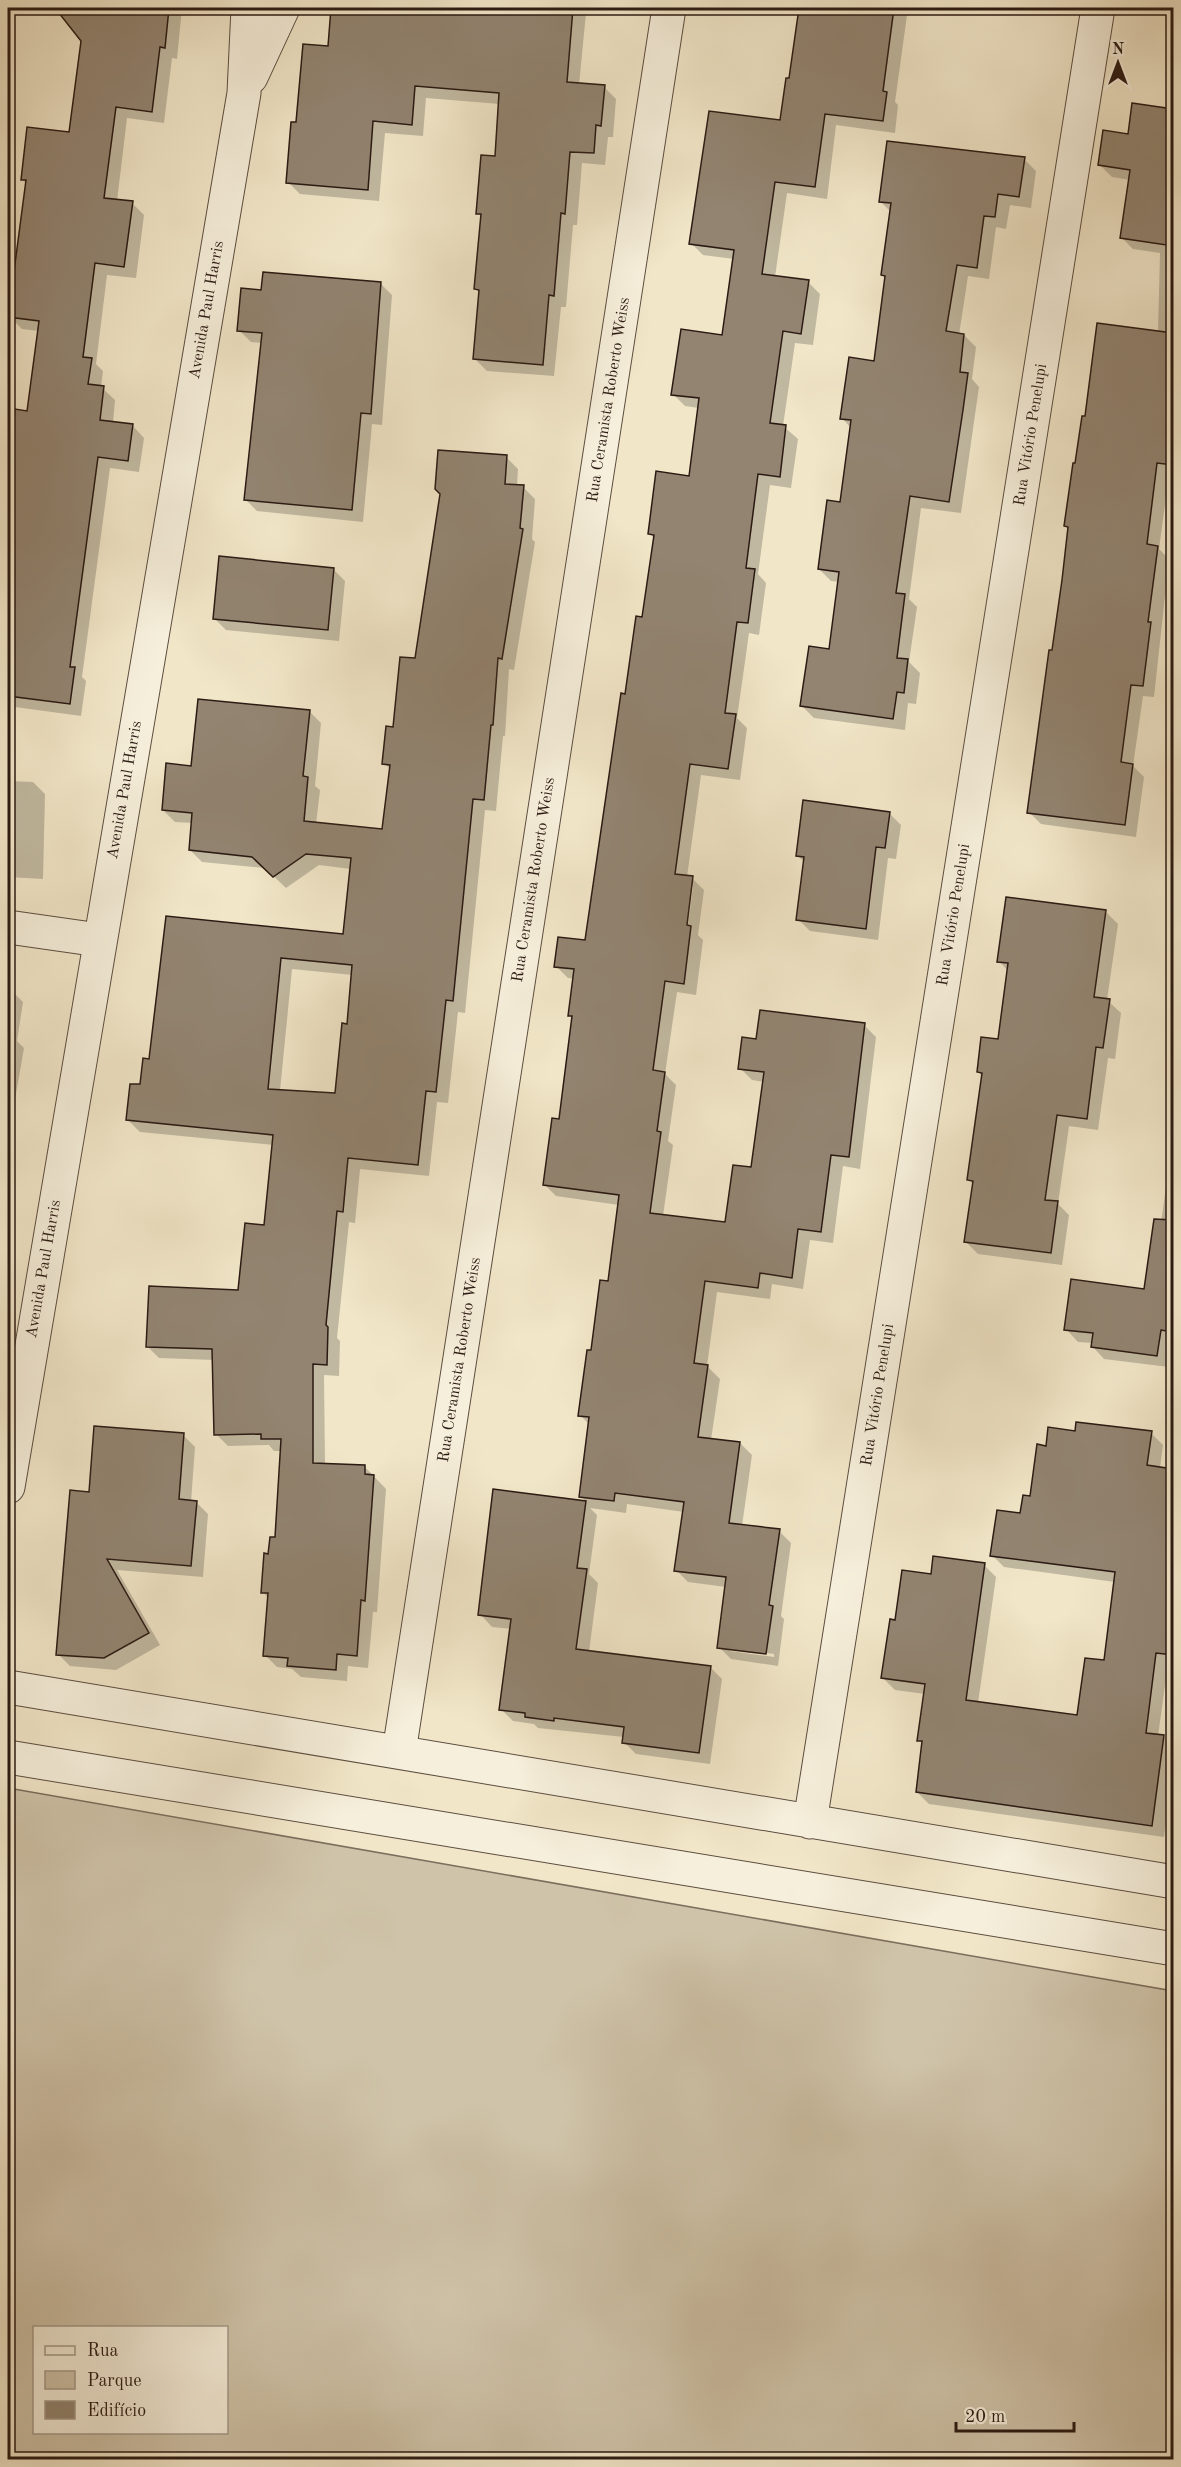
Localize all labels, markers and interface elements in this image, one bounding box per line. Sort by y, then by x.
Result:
north arrow [1088,33,1148,93]
text: N [1112,42,1125,58]
street label: Avenida Paul Harris [187,239,227,380]
street label: Rua Ceramista Roberto Weiss [585,296,633,504]
street label: Rua Vitório Penelupi [1012,363,1050,507]
street label: Avenida Paul Harris [105,719,145,860]
street label: Rua Ceramista Roberto Weiss [510,776,558,984]
street label: Rua Vitório Penelupi [935,843,973,987]
street label: Avenida Paul Harris [24,1198,64,1339]
street label: Rua Ceramista Roberto Weiss [436,1256,484,1464]
street label: Rua Vitório Penelupi [859,1323,897,1467]
legend [33,2326,228,2434]
text: Rua [87,2342,118,2360]
text: Parque [87,2372,142,2390]
scale bar [956,2395,1074,2433]
text: Edifício [87,2402,146,2420]
text: 20 m [965,2408,1005,2426]

